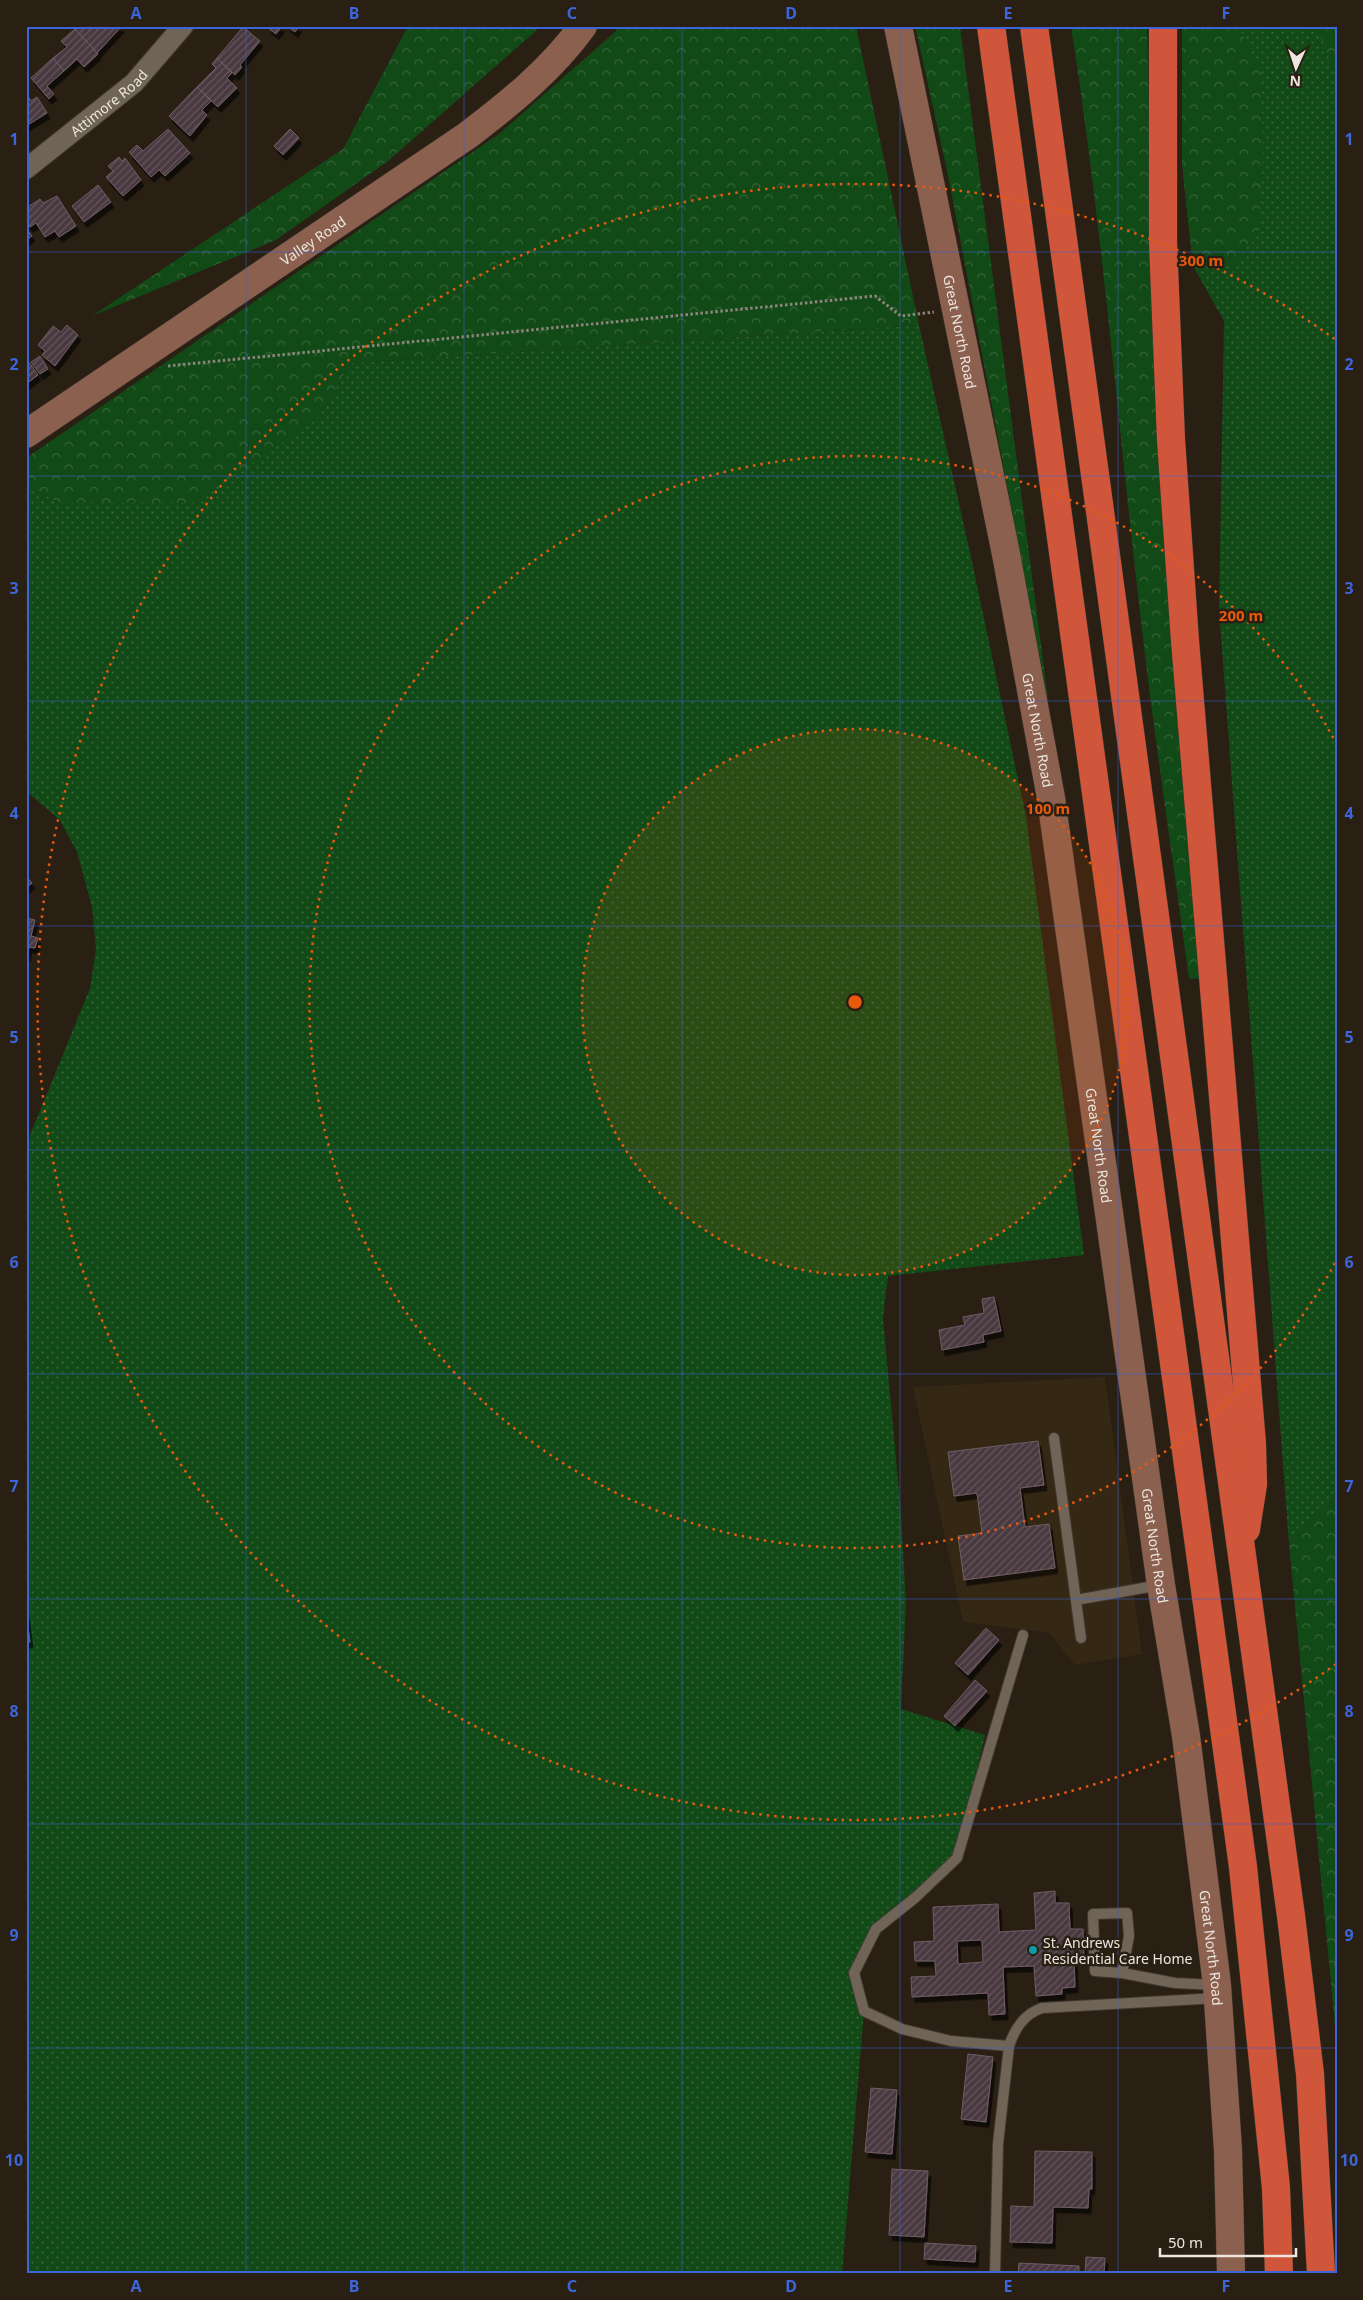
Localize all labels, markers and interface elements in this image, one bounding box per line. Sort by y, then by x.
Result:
text: A [130,2,142,24]
text: B [349,2,359,24]
text: C [567,2,577,24]
text: D [785,2,797,24]
text: E [1004,2,1013,24]
text: F [1222,2,1230,24]
north arrow [1270,42,1320,92]
street label: Attimore Road [66,65,151,140]
text: N [1289,72,1301,91]
text: 1 [9,128,19,150]
text: 1 [1344,128,1354,150]
street label: Valley Road [276,211,349,269]
text: 300 m [1179,250,1223,270]
street label: Great North Road [940,273,981,390]
text: 2 [9,353,19,375]
text: 2 [1344,353,1354,375]
text: 3 [9,577,19,599]
text: 3 [1344,577,1354,599]
text: 200 m [1219,605,1263,625]
street label: Great North Road [1019,671,1058,789]
text: 100 m [1026,798,1070,818]
text: 4 [9,802,19,824]
text: 4 [1344,802,1354,824]
centre of rings [846,993,864,1011]
text: 5 [9,1026,19,1048]
text: 5 [1344,1026,1354,1048]
street label: Great North Road [1082,1087,1117,1204]
text: 6 [9,1251,19,1273]
text: 6 [1344,1251,1354,1273]
text: 7 [9,1475,19,1497]
text: 7 [1344,1475,1354,1497]
street label: Great North Road [1138,1487,1173,1605]
text: 8 [9,1700,19,1722]
text: 8 [1344,1700,1354,1722]
street label: Great North Road [1196,1889,1228,2006]
text: 9 [9,1924,19,1946]
text: 9 [1344,1924,1354,1946]
place label: St. Andrews Residential Care Home [1043,1933,1193,1968]
marker: St. Andrews Residential Care Home [1027,1944,1039,1956]
text: 10 [5,2149,23,2171]
text: 10 [1340,2149,1358,2171]
scale bar [1160,2225,1297,2257]
text: 50 m [1168,2232,1203,2252]
text: A [130,2275,142,2297]
text: B [349,2275,359,2297]
text: C [567,2275,577,2297]
text: D [785,2275,797,2297]
text: E [1004,2275,1013,2297]
text: F [1222,2275,1230,2297]

